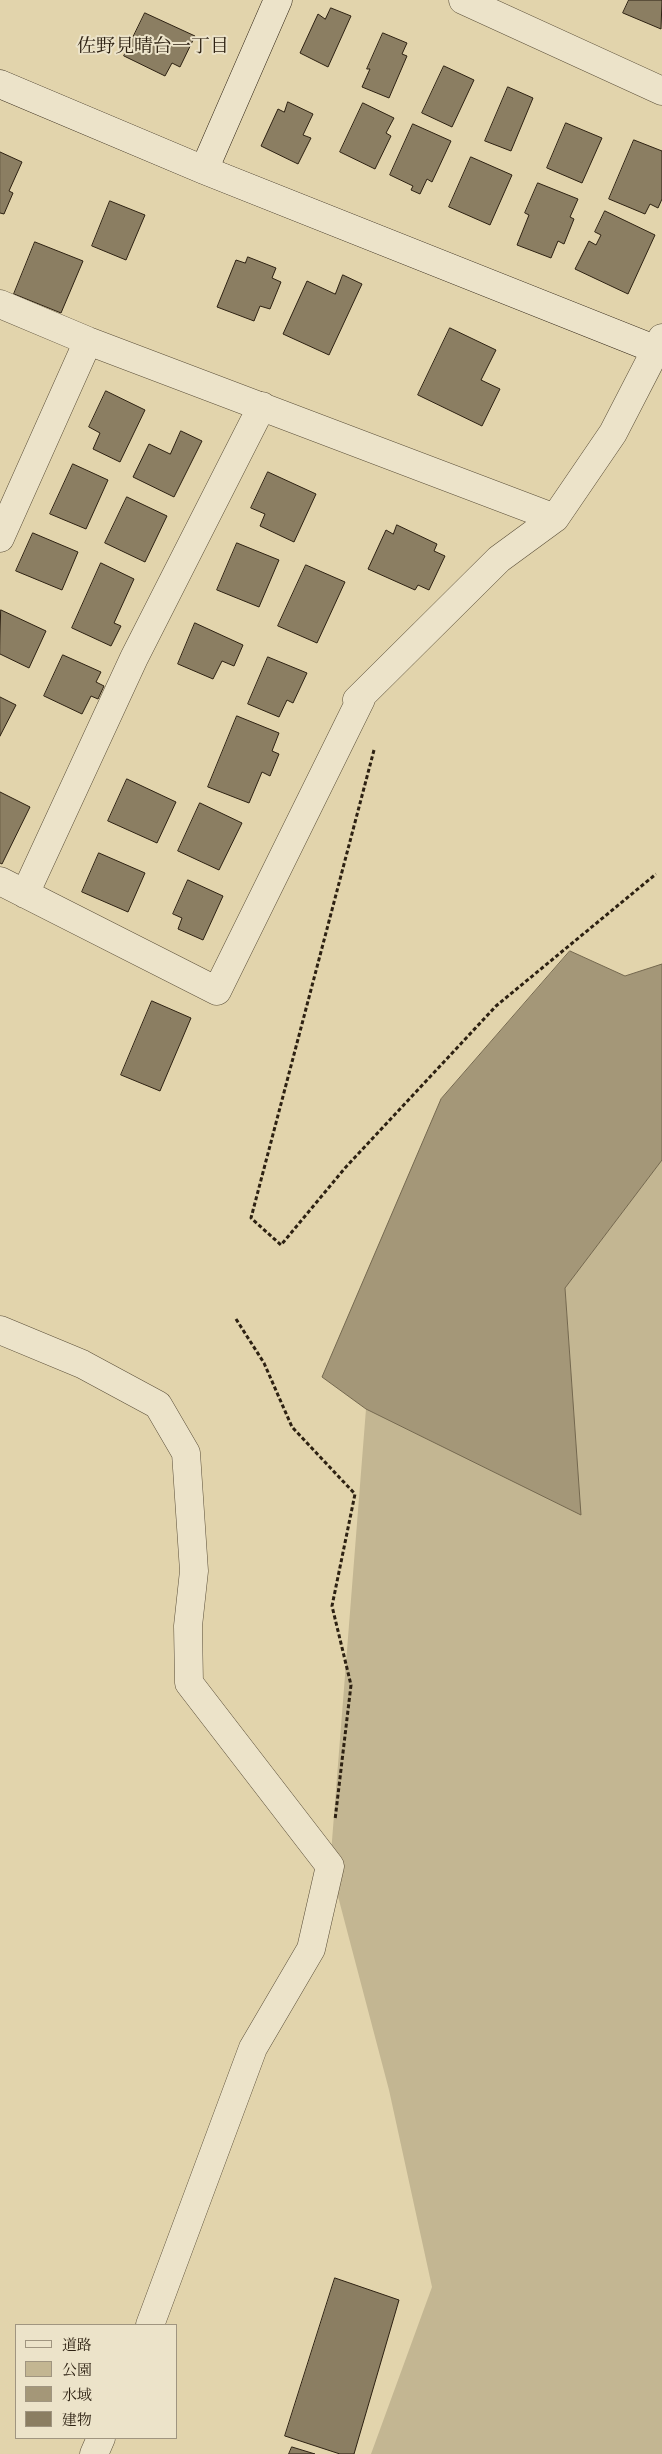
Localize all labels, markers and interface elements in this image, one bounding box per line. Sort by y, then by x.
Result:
district label: 佐野見晴台一丁目 [77,37,229,59]
legend [15,2324,178,2439]
text: 道路 [62,2335,92,2355]
text: 公園 [62,2360,92,2380]
text: 水域 [62,2385,92,2405]
text: 建物 [62,2410,92,2430]

